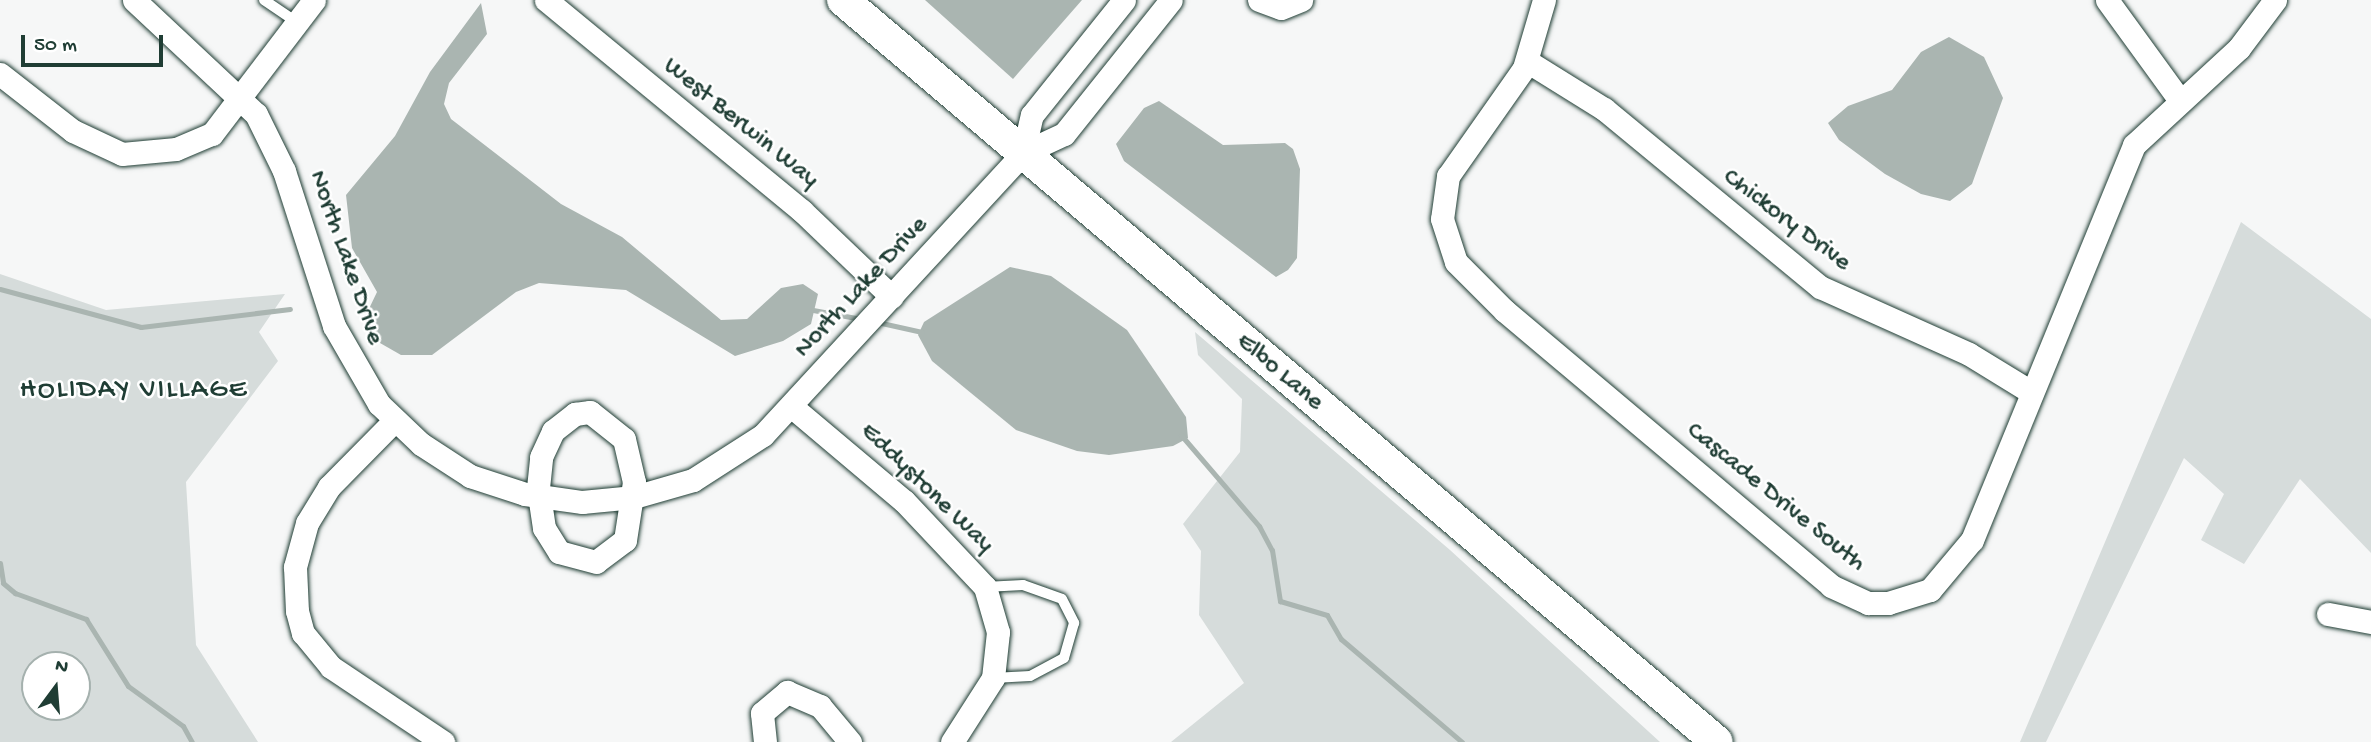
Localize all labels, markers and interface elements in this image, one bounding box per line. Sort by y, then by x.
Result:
scale bar [24,21,166,65]
text: 50 m [34,34,77,59]
street label: West Berwin Way [656,52,824,196]
street label: Chickory Drive [1716,163,1856,279]
street label: North Lake Drive [301,167,389,349]
street label: North Lake Drive [788,211,936,365]
street label: Elbo Lane [1229,327,1329,419]
district label: HOLIDAY VILLAGE [22,374,246,408]
street label: Cascade Drive South [1679,416,1871,580]
street label: Eddystone Way [852,417,1000,561]
north arrow [21,651,91,721]
text: N [52,654,71,680]

